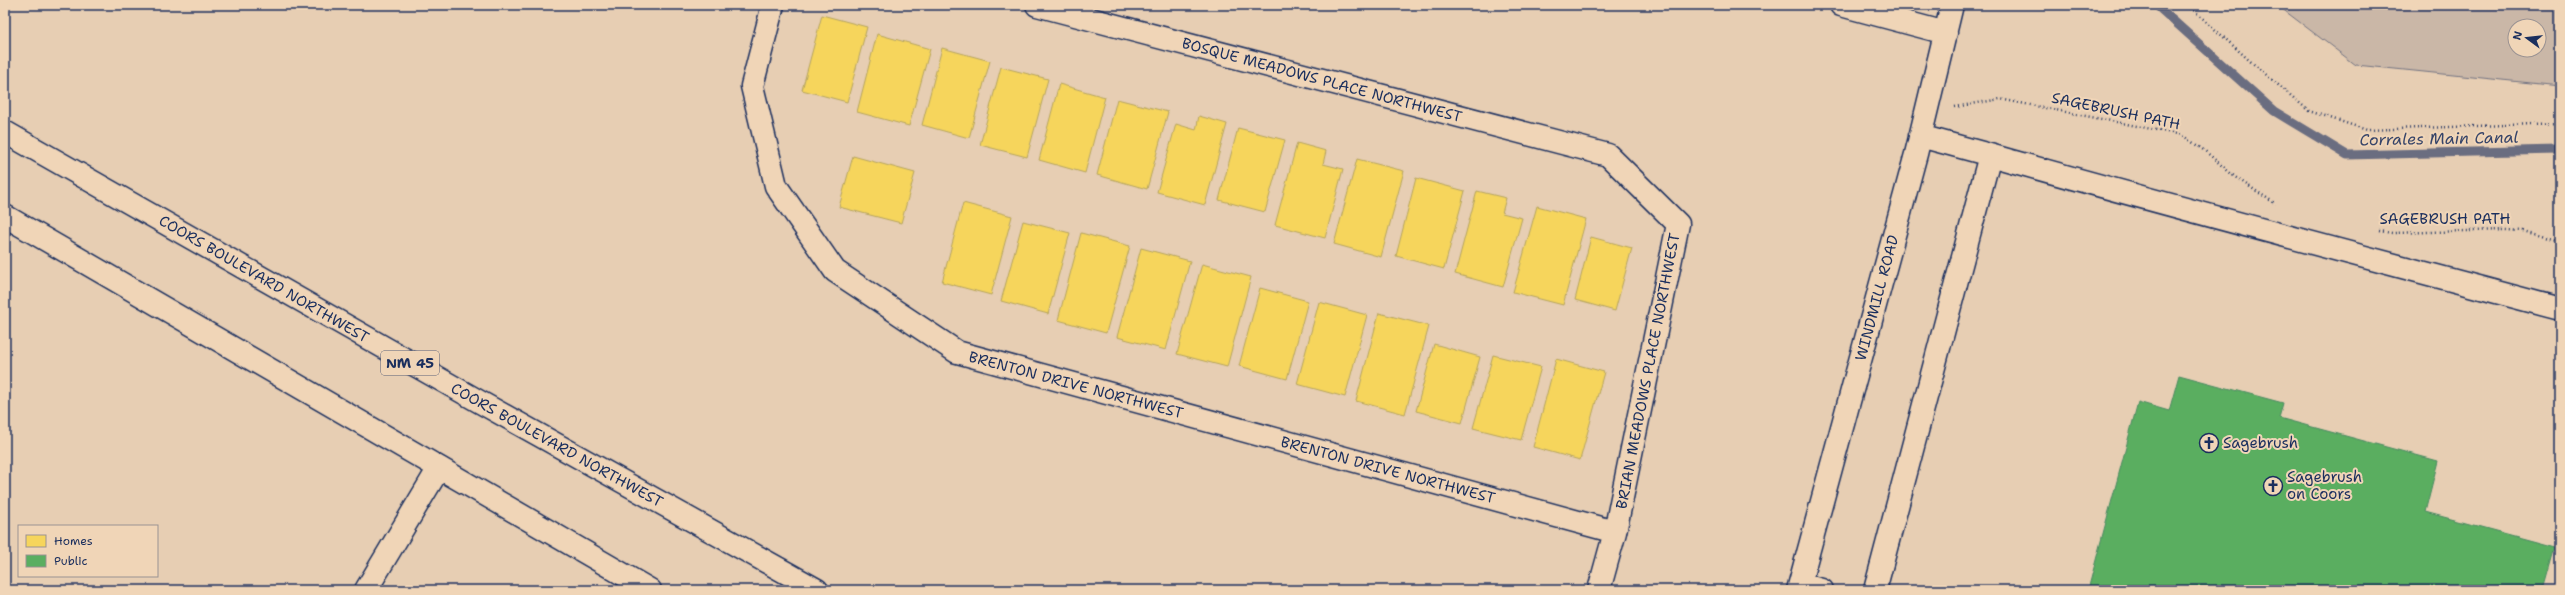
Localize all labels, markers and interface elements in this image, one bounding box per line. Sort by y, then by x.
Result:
north arrow [2507,18,2547,58]
text: N [2509,29,2526,42]
street label: BOSQUE MEADOWS PLACE NORTHWEST [1180,33,1464,127]
street label: SAGEBRUSH PATH [2050,88,2182,134]
water label: Corrales Main Canal [2359,127,2519,150]
street label: SAGEBRUSH PATH [2379,209,2511,229]
street label: COORS BOULEVARD NORTHWEST [155,210,373,348]
street label: BRIAN MEADOWS PLACE NORTHWEST [1611,231,1685,511]
street label: WINDMILL ROAD [1851,233,1903,363]
street label: BRENTON DRIVE NORTHWEST [966,347,1186,423]
road number: NM 45 [381,351,439,375]
street label: COORS BOULEVARD NORTHWEST [447,378,667,512]
street label: BRENTON DRIVE NORTHWEST [1278,432,1498,508]
church icon: Sagebrush [2198,432,2220,454]
place label: Sagebrush [2223,433,2298,453]
place label: Sagebrush on Coors [2287,467,2362,504]
church icon: Sagebrush on Coors [2262,475,2284,497]
legend [18,525,158,577]
text: Homes [54,533,93,549]
text: Public [54,553,88,569]

